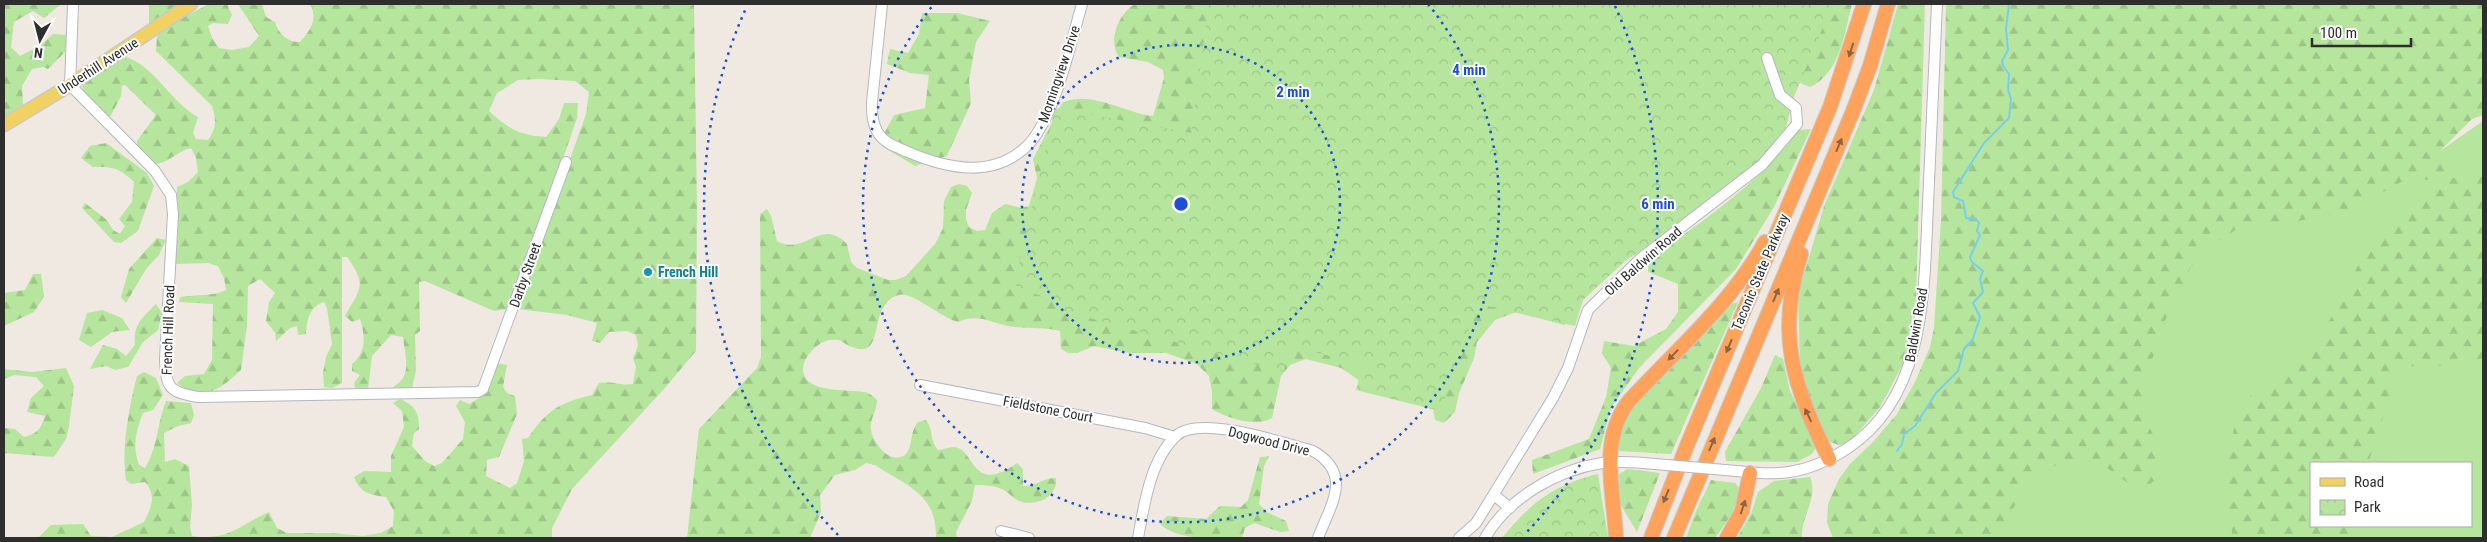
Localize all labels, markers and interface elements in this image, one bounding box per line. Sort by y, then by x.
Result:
north arrow [15,15,65,65]
scale bar [2312,15,2411,47]
street label: Morningview Drive [1035,23,1083,125]
text: 100 m [2320,24,2357,42]
street label: Underhill Avenue [55,34,141,98]
one-way arrow [1846,43,1854,58]
text: N [33,44,44,61]
text: 4 min [1452,61,1486,79]
text: 2 min [1276,83,1310,101]
one-way arrow [1835,137,1843,152]
centre of rings [1172,195,1190,213]
text: 6 min [1641,195,1675,213]
street label: Taconic State Parkway [1728,211,1792,333]
street label: Old Baldwin Road [1601,223,1685,299]
street label: Darby Street [506,240,544,310]
place label: French Hill [658,264,718,280]
marker: French Hill [642,266,654,278]
street label: French Hill Road [158,285,178,375]
street label: Baldwin Road [1902,287,1930,363]
one-way arrow [1772,288,1780,302]
one-way arrow [1725,339,1733,354]
one-way arrow [1667,348,1679,360]
street label: Fieldstone Court [1002,392,1094,426]
one-way arrow [1804,408,1812,422]
street label: Dogwood Drive [1227,423,1312,459]
one-way arrow [1708,436,1716,451]
legend [2310,462,2472,527]
text: Road [2354,473,2384,491]
one-way arrow [1662,489,1670,504]
text: Park [2354,498,2381,516]
one-way arrow [1739,499,1747,514]

